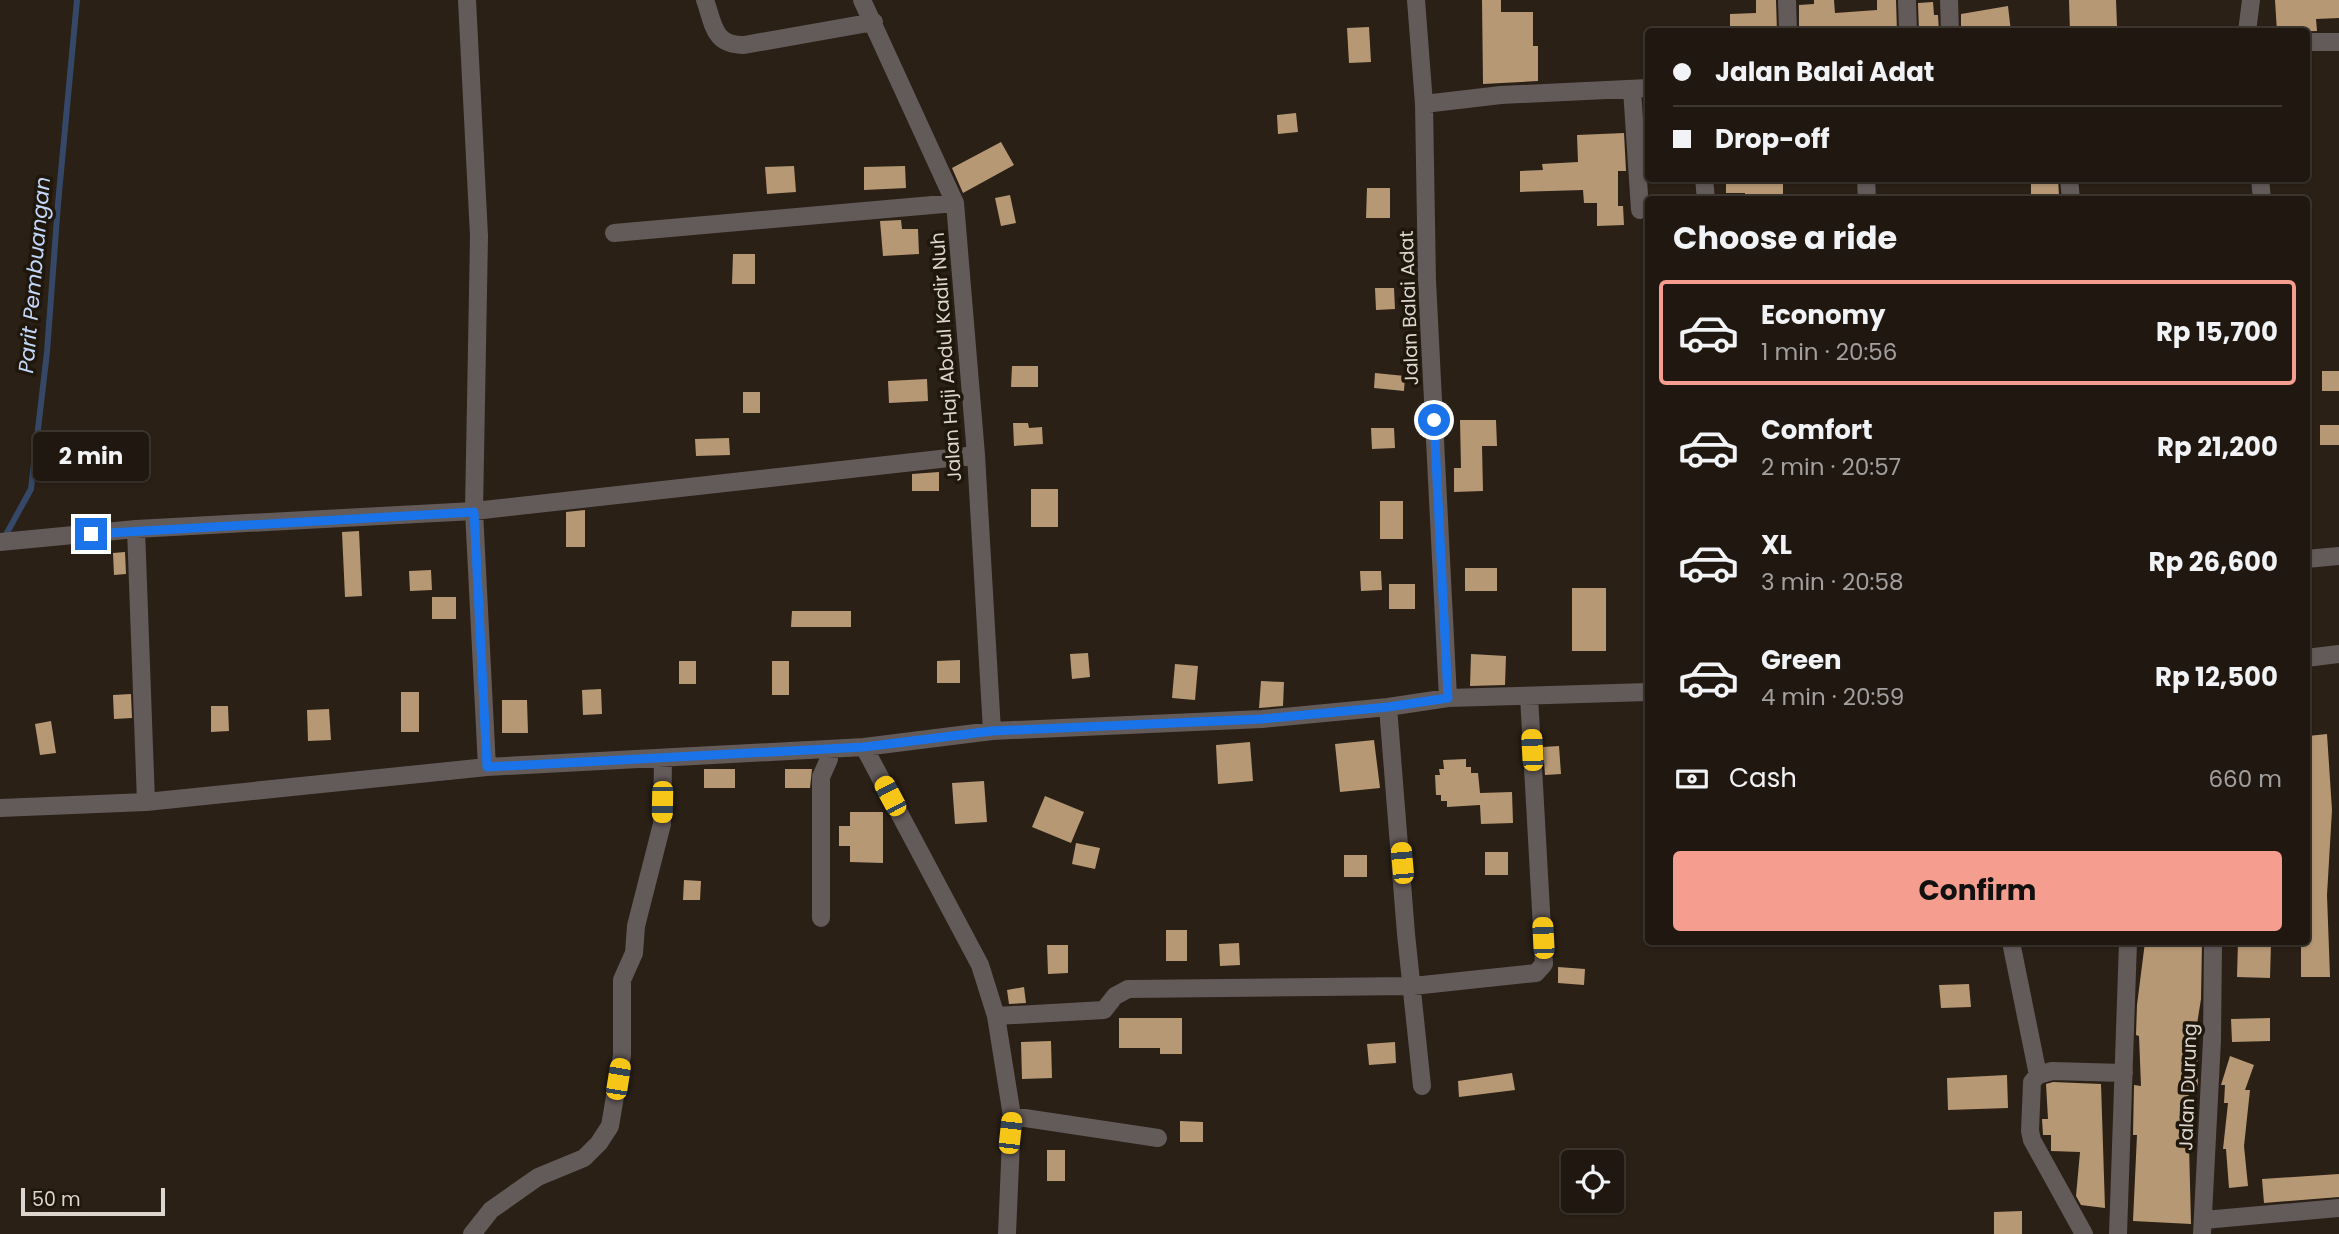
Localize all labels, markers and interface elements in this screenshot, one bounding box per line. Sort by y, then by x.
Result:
text: Jalan Balai Adat [1715,54,1934,90]
text: Drop-off [1715,121,1830,157]
water label: Parit Pembuangan [11,176,57,374]
text: Choose a ride [1673,215,1897,260]
street label: Jalan Balai Adat [1393,230,1425,386]
street label: Jalan Haji Abdul Kadir Nuh [924,231,968,483]
text: Economy [1761,297,1885,333]
icon: car [1677,301,1740,364]
text: Rp 15,700 [2156,314,2278,350]
text: 1 min · 20:56 [1761,336,1897,368]
route start [1418,404,1450,436]
text: Comfort [1761,412,1873,448]
icon: car [1677,416,1740,479]
text: Rp 21,200 [2157,429,2278,465]
callout: 2 min [33,433,149,482]
text: 2 min [59,440,123,472]
text: 2 min · 20:57 [1761,451,1901,483]
route end [75,518,107,550]
text: XL [1761,527,1792,563]
icon: car [1677,531,1740,594]
text: Rp 26,600 [2149,544,2278,580]
text: 3 min · 20:58 [1761,566,1903,598]
text: Green [1761,642,1842,678]
icon: car [1677,646,1740,709]
text: Rp 12,500 [2155,659,2278,695]
text: 4 min · 20:59 [1761,681,1904,713]
car [1521,728,1544,772]
icon: cash [1673,760,1711,798]
text: Cash [1729,760,1797,796]
text: 660 m [2209,763,2282,795]
car [871,773,910,819]
car [652,781,673,823]
car [1390,841,1415,885]
button: Confirm [1673,851,2282,931]
car [1532,916,1555,960]
street label: Jalan Durung [2172,1023,2204,1151]
car [605,1057,632,1101]
car [998,1111,1023,1155]
map controls [1561,1150,1624,1213]
button: locate [1561,1150,1624,1213]
scale bar [21,1185,164,1217]
text: 50 m [32,1186,81,1213]

